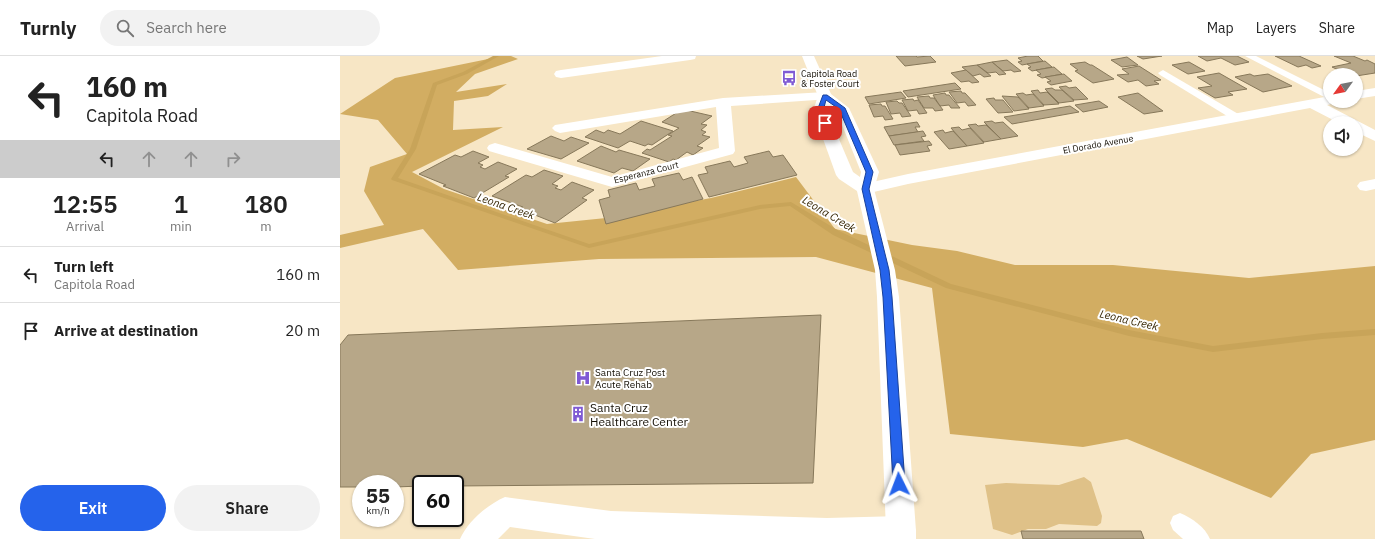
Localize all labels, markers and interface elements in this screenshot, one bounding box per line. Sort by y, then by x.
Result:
search box [100,10,380,46]
text: Turnly [20,16,76,40]
icon: search [114,17,136,39]
text: Search here [146,18,227,37]
text: Map [1207,19,1234,37]
text: Layers [1256,19,1297,37]
text: Share [1319,19,1355,37]
text: 160 m [86,68,168,105]
place label: Capitola Road & Foster Court [801,68,859,89]
north arrow [1323,68,1363,108]
map controls [1323,68,1363,156]
bus stop icon: Capitola Road & Foster Court [780,69,798,87]
icon: left [20,72,72,124]
text: Capitola Road [86,104,198,127]
pin [808,106,842,140]
icon: arrive [814,112,836,134]
button: sound [1323,116,1363,156]
street label: El Dorado Avenue [1062,132,1134,156]
icon: left [96,148,118,170]
icon: ahead [138,148,160,170]
icon: ahead [180,148,202,170]
icon: right [222,148,244,170]
street label: Esperanza Court [612,159,680,185]
text: 12:55 [52,188,118,220]
text: 1 [174,188,188,220]
text: 180 [244,188,288,220]
water label: Leona Creek [476,190,537,222]
water label: Leona Creek [800,193,858,235]
text: Arrival [66,218,104,235]
text: min [170,218,192,235]
text: m [260,218,272,235]
text: Turn left [54,257,114,276]
icon: left [20,264,42,286]
text: 160 m [276,265,320,284]
text: Capitola Road [54,276,135,293]
water label: Leona Creek [1098,306,1160,334]
icon: arrive [20,320,42,342]
text: Arrive at destination [54,321,198,340]
text: 20 m [285,321,320,340]
place label: Santa Cruz Post Acute Rehab [595,366,666,391]
hospital icon: Santa Cruz Post Acute Rehab [574,369,592,387]
place label: Santa Cruz Healthcare Center [590,400,689,429]
building icon: Santa Cruz Healthcare Center [569,405,587,423]
position arrow [878,463,920,505]
speed limit sign: 60 [412,475,464,527]
text: 55 [366,482,390,509]
button: Exit [20,485,166,531]
button: Share [174,485,320,531]
text: km/h [366,504,390,517]

